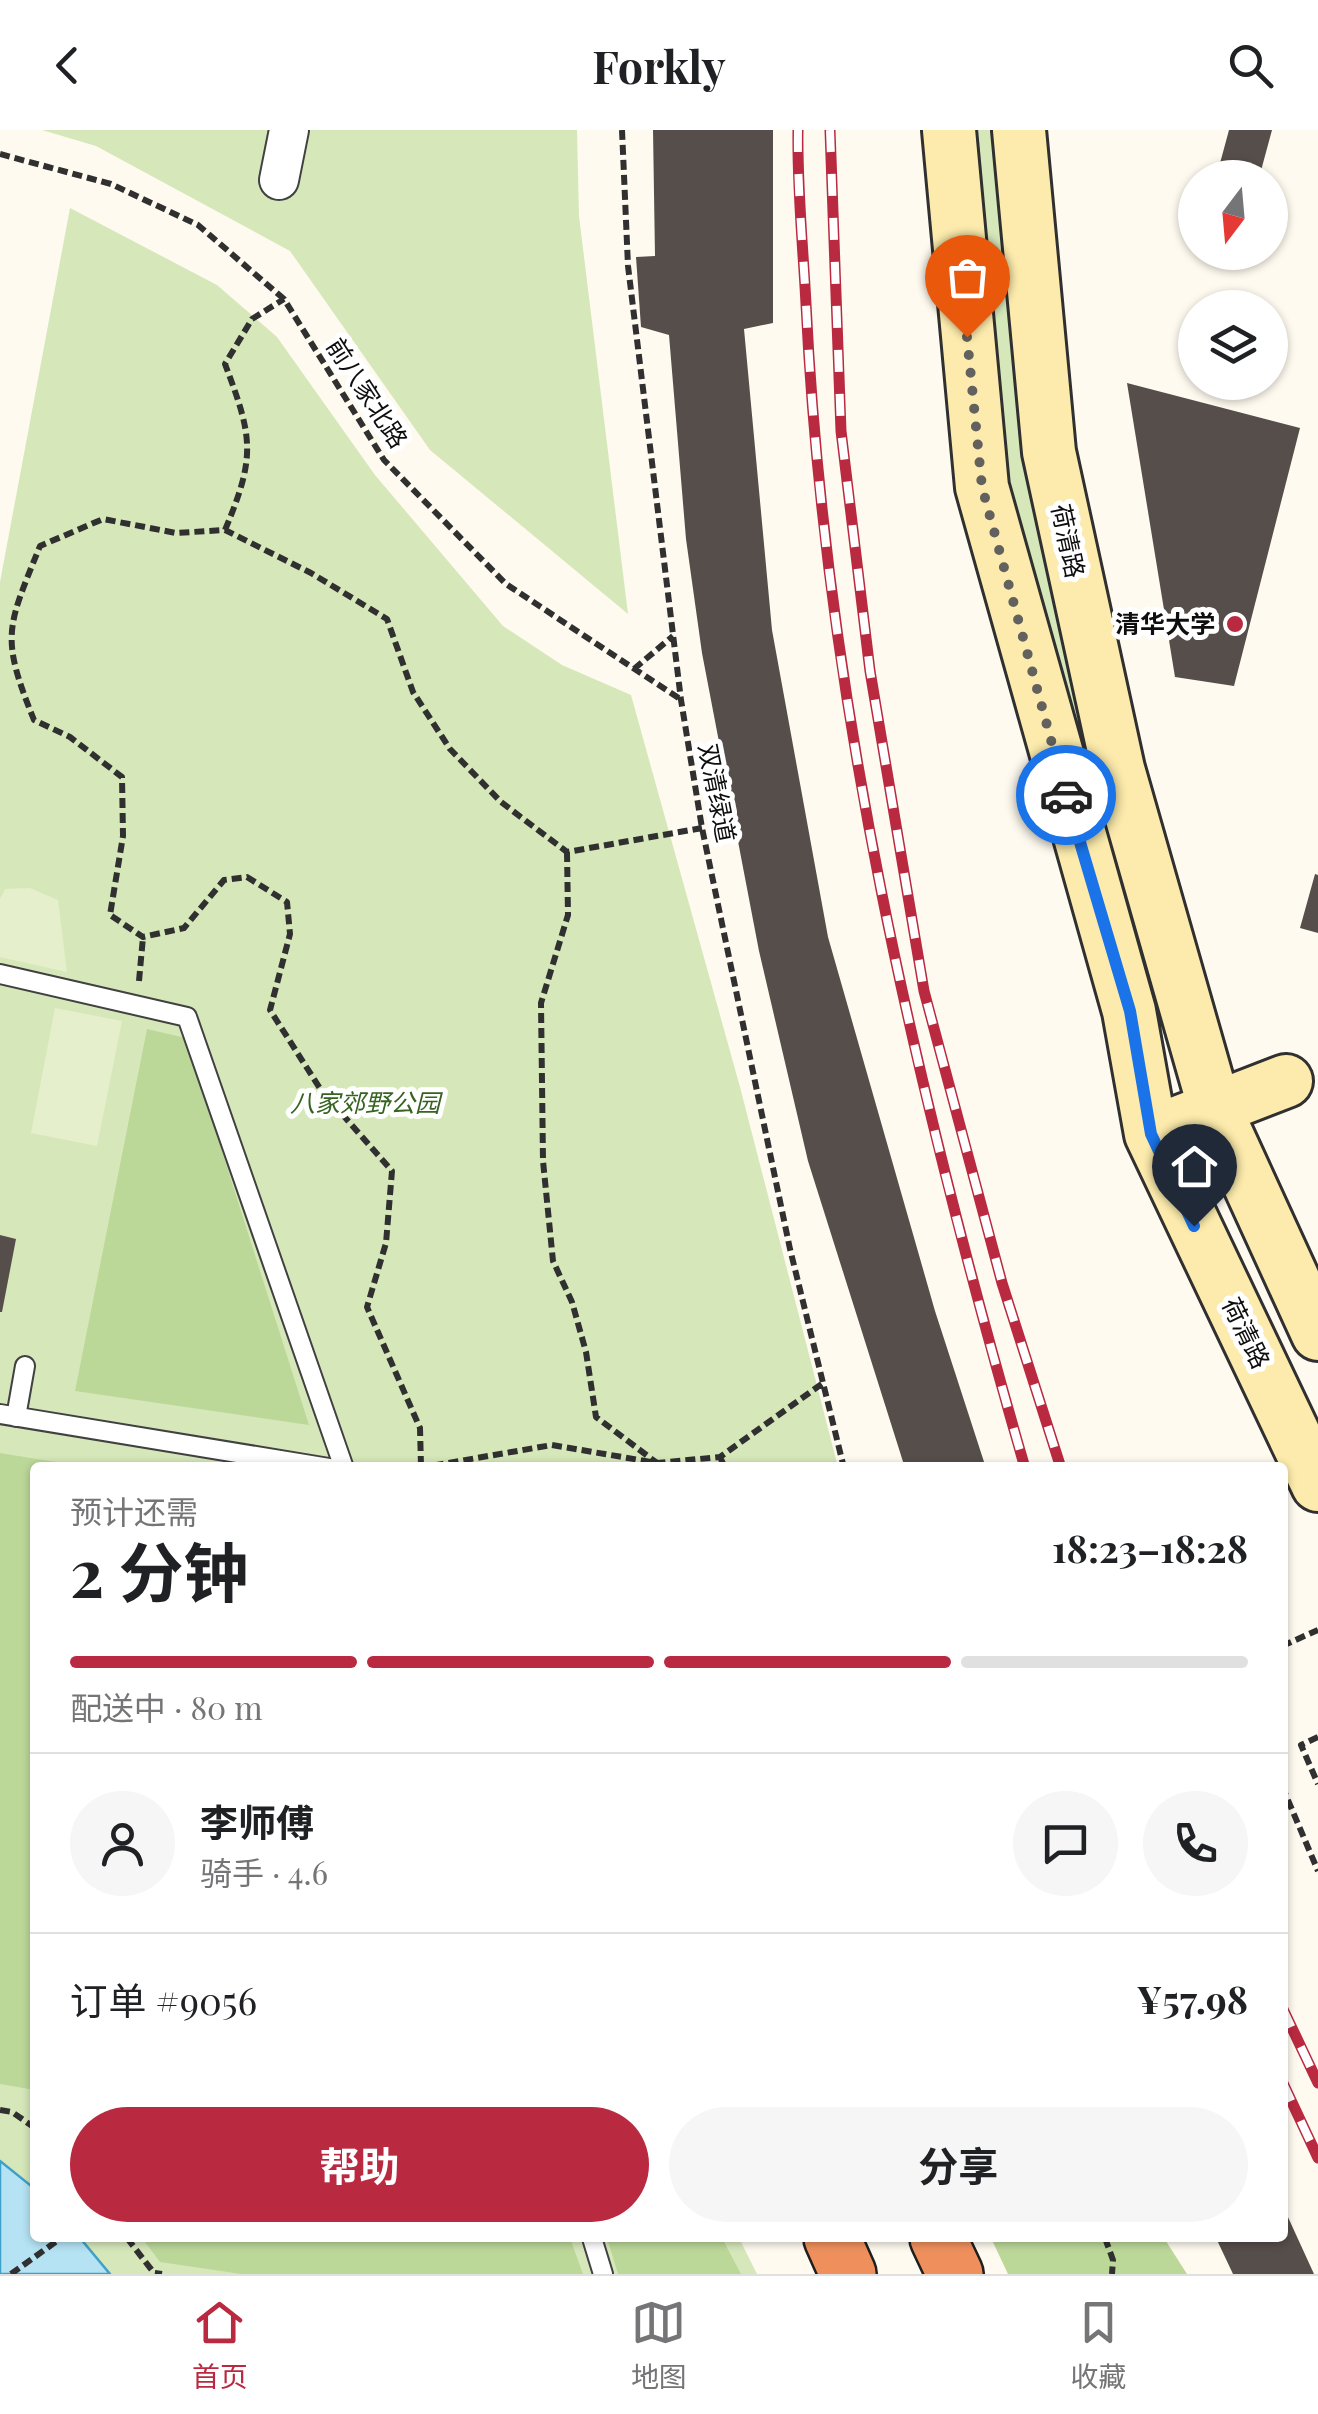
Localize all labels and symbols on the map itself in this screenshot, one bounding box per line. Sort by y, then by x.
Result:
north arrow [1178,160,1288,270]
pin [925,235,1010,338]
street label: 前八家北路 [320,331,416,454]
street label: 荷清路 [1046,501,1093,581]
place label: 清华大学 [1115,606,1215,639]
marker: 清华大学 [1224,613,1246,635]
street label: 双清绿道 [693,740,744,845]
courier [1016,745,1116,845]
park label: 八家郊野公园 [290,1085,443,1118]
pin [1152,1124,1237,1227]
street label: 荷清路 [1216,1291,1279,1373]

